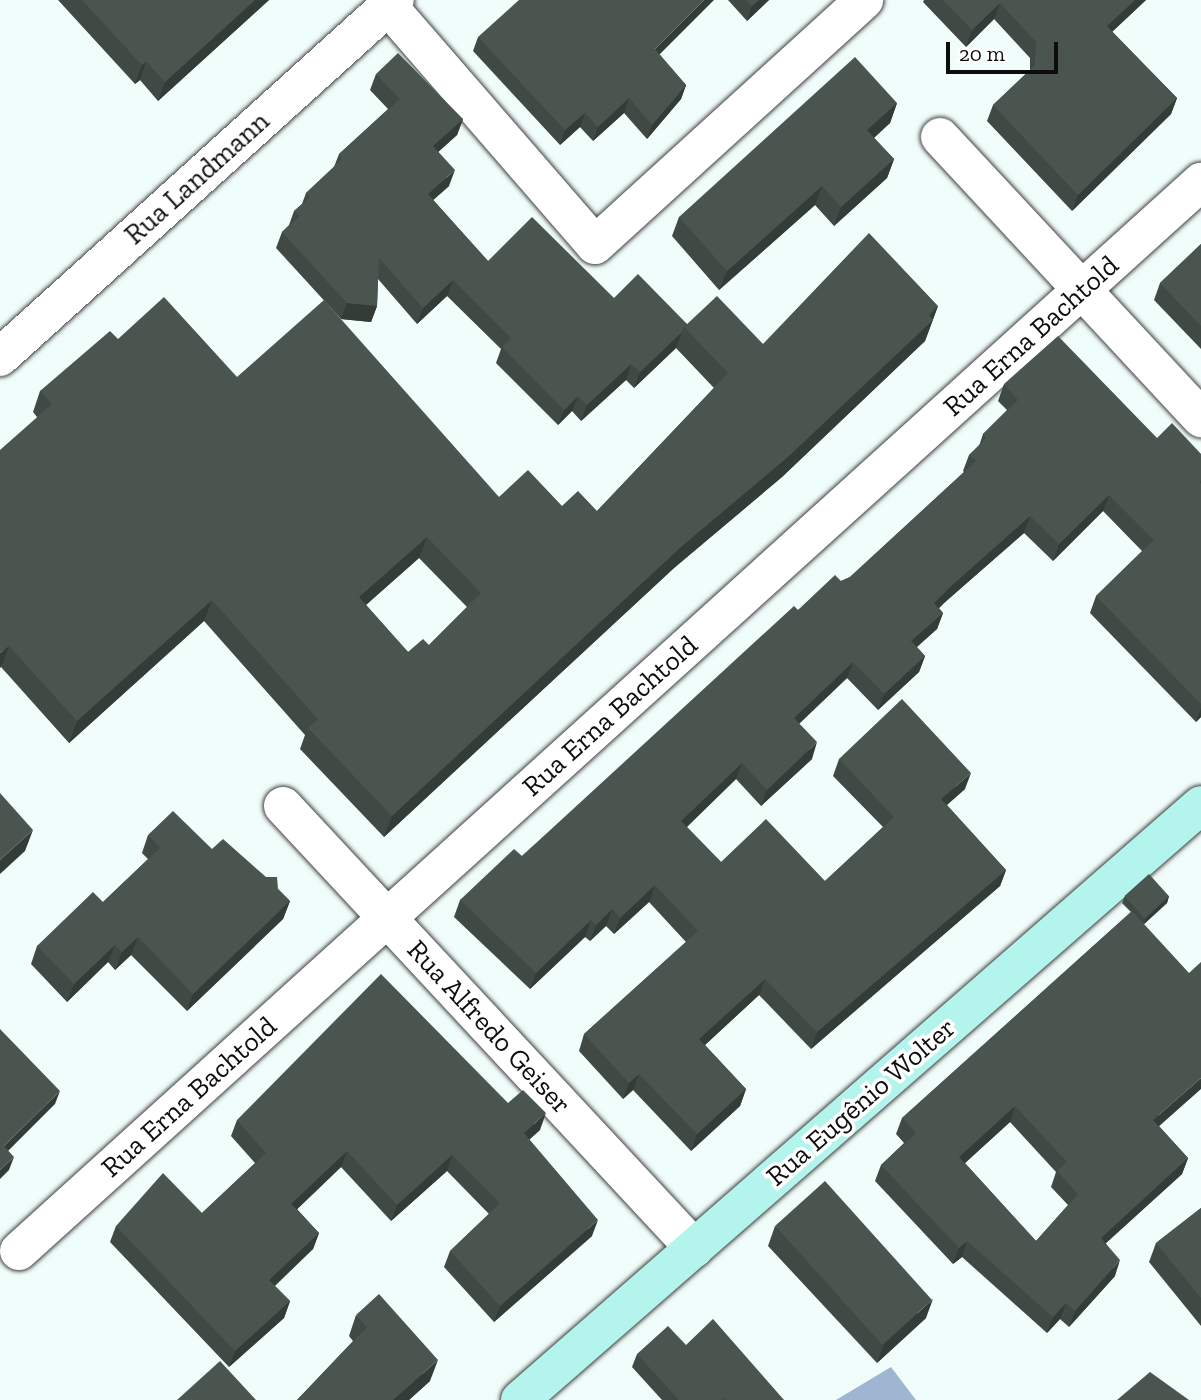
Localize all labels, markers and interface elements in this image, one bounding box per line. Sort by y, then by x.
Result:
scale bar [949,28,1061,72]
text: 20 m [959,41,1005,66]
street label: Rua Landmann [118,104,276,252]
street label: Rua Erna Bachtold [937,249,1125,423]
street label: Rua Erna Bachtold [516,629,704,803]
street label: Rua Alfredo Geiser [400,933,578,1121]
street label: Rua Erna Bachtold [95,1010,283,1184]
street label: Rua Eugênio Wolter [759,1011,963,1193]

